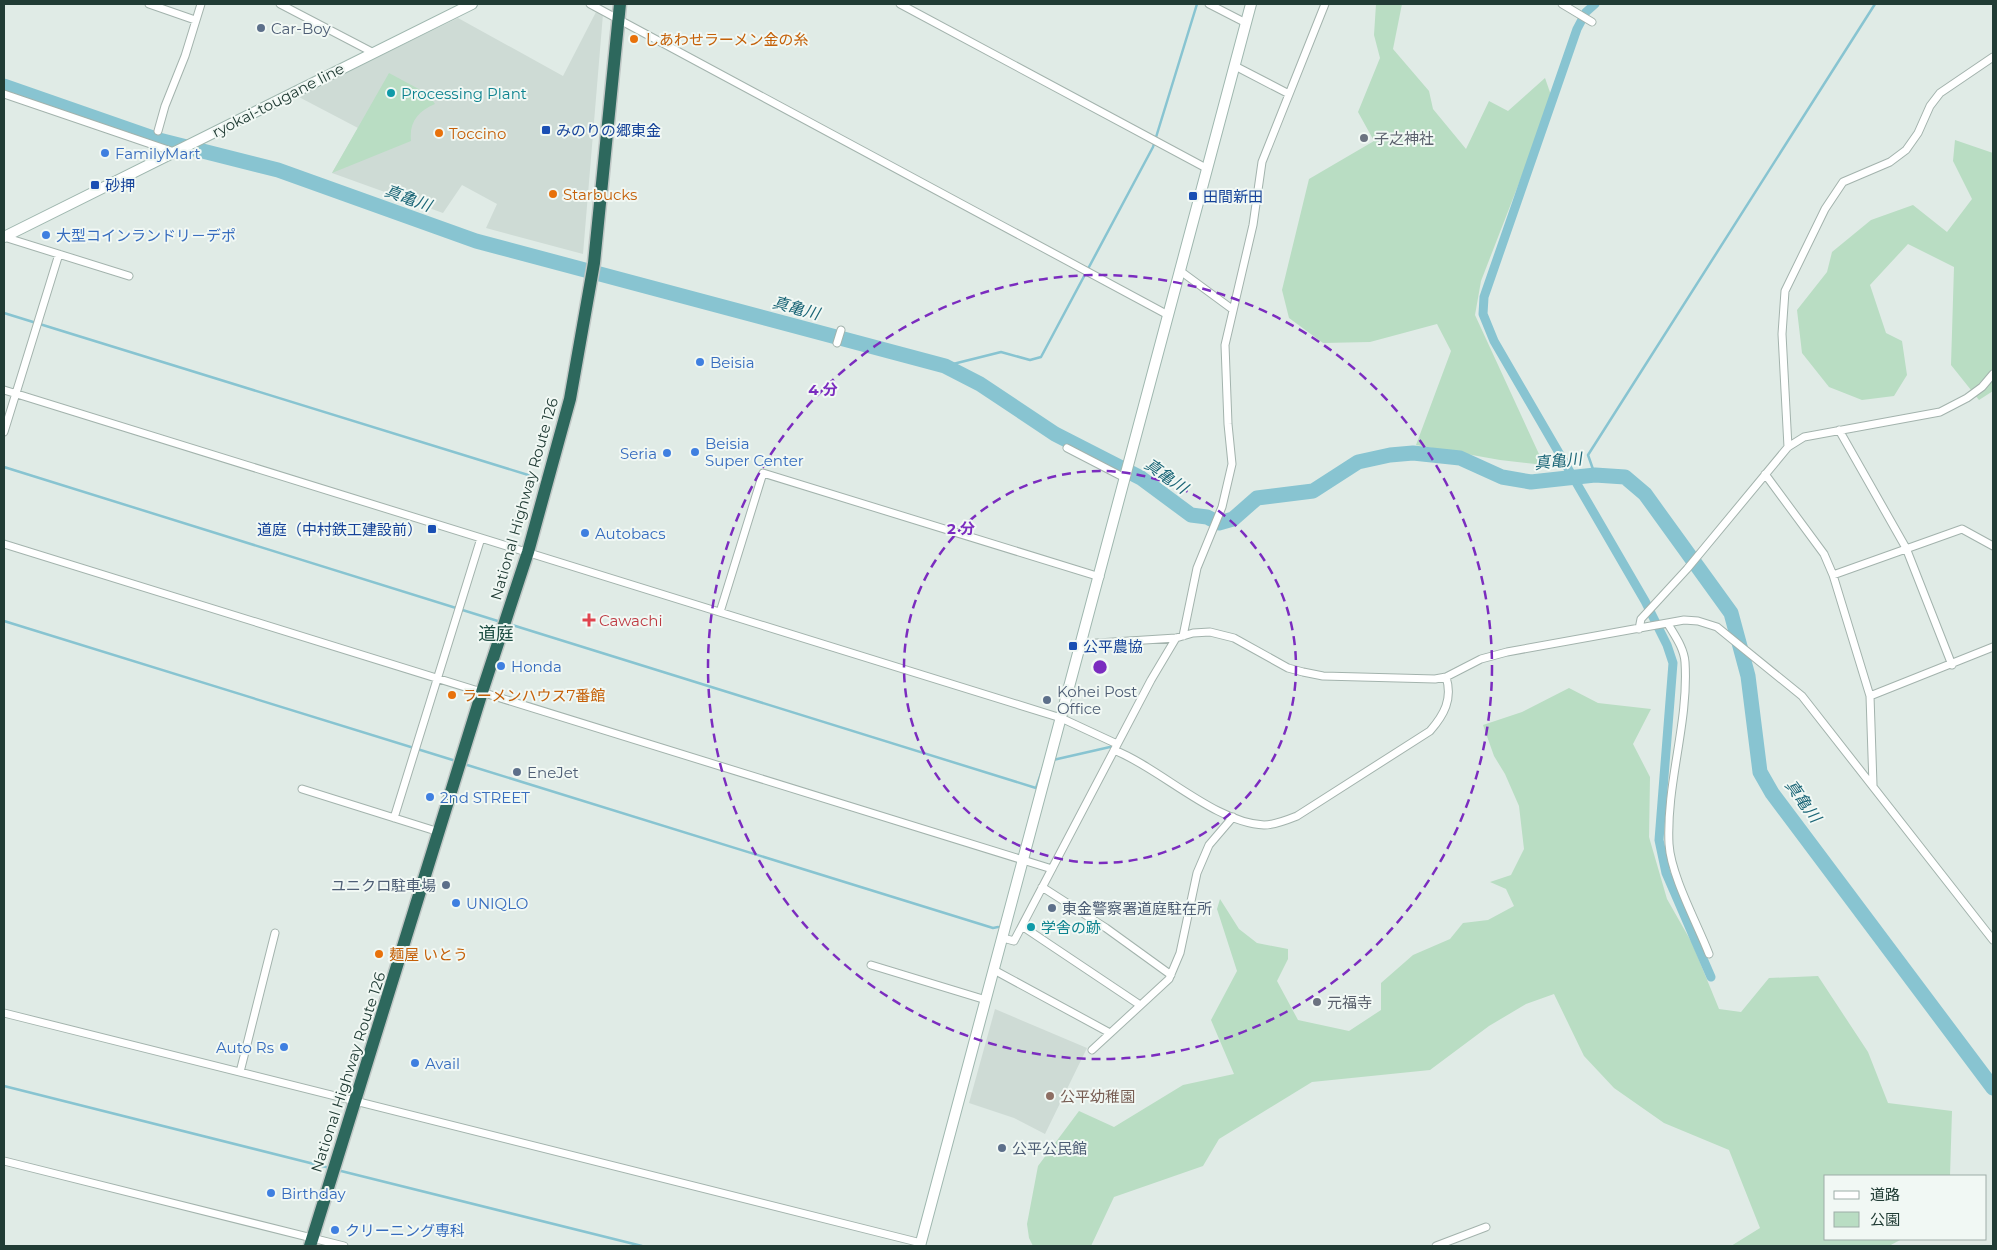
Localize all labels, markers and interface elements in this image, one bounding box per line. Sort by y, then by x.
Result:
place label: Car-Boy [271,19,331,38]
marker: Car-Boy [255,22,267,34]
place label: しあわせラーメン金の糸 [644,30,808,49]
marker: しあわせラーメン金の糸 [628,33,640,45]
street label: ryokai-tougane line [209,58,347,142]
place label: Processing Plant [401,84,527,103]
marker: Processing Plant [385,87,397,99]
place label: みのりの郷東金 [556,121,661,140]
place label: Toccino [449,124,506,143]
marker: みのりの郷東金 [540,124,552,136]
marker: Toccino [433,127,445,139]
place label: 子之神社 [1374,129,1434,148]
marker: 子之神社 [1358,132,1370,144]
place label: FamilyMart [115,144,201,163]
marker: FamilyMart [99,147,111,159]
place label: 砂押 [105,176,135,195]
marker: 砂押 [89,179,101,191]
water label: 真亀川 [382,181,436,216]
place label: Starbucks [563,185,637,204]
place label: 田間新田 [1203,187,1263,206]
marker: Starbucks [547,188,559,200]
marker: 田間新田 [1187,190,1199,202]
place label: 大型コインランドリ－デポ [56,226,236,245]
marker: 大型コインランドリ－デポ [40,229,52,241]
water label: 真亀川 [770,293,824,324]
place label: Beisia [710,353,755,372]
marker: Beisia [694,356,706,368]
text: 4 分 [808,380,838,399]
street label: National Highway Route 126 [486,396,562,602]
place label: Beisia Super Center [705,434,804,470]
place label: Seria [620,444,657,463]
marker: Beisia Super Center [689,446,701,458]
marker: Seria [661,447,673,459]
water label: 真亀川 [1533,449,1585,473]
water label: 真亀川 [1141,454,1193,499]
text: 2 分 [947,519,975,538]
place label: 道庭（中村鉄工建設前） [257,520,422,539]
marker: 道庭（中村鉄工建設前） [426,523,438,535]
place label: Autobacs [595,524,666,543]
marker: Autobacs [579,527,591,539]
place label: Cawachi [599,611,662,630]
marker: Cawachi [583,614,595,626]
district label: 道庭 [478,623,514,645]
place label: 公平農協 [1083,637,1143,656]
marker: 公平農協 [1067,640,1079,652]
place label: Honda [511,657,562,676]
centre of rings [1091,658,1109,676]
marker: Honda [495,660,507,672]
place label: Kohei Post Office [1057,682,1137,718]
place label: ラーメンハウス7番館 [462,686,605,705]
marker: ラーメンハウス7番館 [446,689,458,701]
marker: Kohei Post Office [1041,694,1053,706]
place label: EneJet [527,763,579,782]
marker: EneJet [511,766,523,778]
water label: 真亀川 [1781,776,1826,828]
place label: 2nd STREET [440,788,530,807]
marker: 2nd STREET [424,791,436,803]
place label: ユニクロ駐車場 [331,876,436,895]
marker: ユニクロ駐車場 [440,879,452,891]
place label: UNIQLO [466,894,528,913]
marker: UNIQLO [450,897,462,909]
place label: 東金警察署道庭駐在所 [1062,899,1212,918]
marker: 東金警察署道庭駐在所 [1046,902,1058,914]
place label: 学舎の跡 [1041,918,1101,937]
marker: 学舎の跡 [1025,921,1037,933]
place label: 麺屋 いとう [389,945,468,964]
marker: 麺屋 いとう [373,948,385,960]
street label: National Highway Route 126 [307,969,389,1175]
place label: 元福寺 [1327,993,1372,1012]
marker: 元福寺 [1311,996,1323,1008]
place label: Auto Rs [216,1038,274,1057]
marker: Auto Rs [278,1041,290,1053]
place label: Avail [425,1054,460,1073]
marker: Avail [409,1057,421,1069]
place label: 公平幼稚園 [1060,1087,1135,1106]
marker: 公平幼稚園 [1044,1090,1056,1102]
place label: 公平公民館 [1012,1139,1087,1158]
marker: 公平公民館 [996,1142,1008,1154]
legend [1824,1175,1987,1240]
place label: Birthday [281,1184,347,1203]
text: 道路 [1870,1185,1900,1204]
marker: Birthday [265,1187,277,1199]
text: 公園 [1870,1210,1900,1229]
place label: クリーニング専科 [345,1221,465,1240]
marker: クリーニング専科 [329,1224,341,1236]

